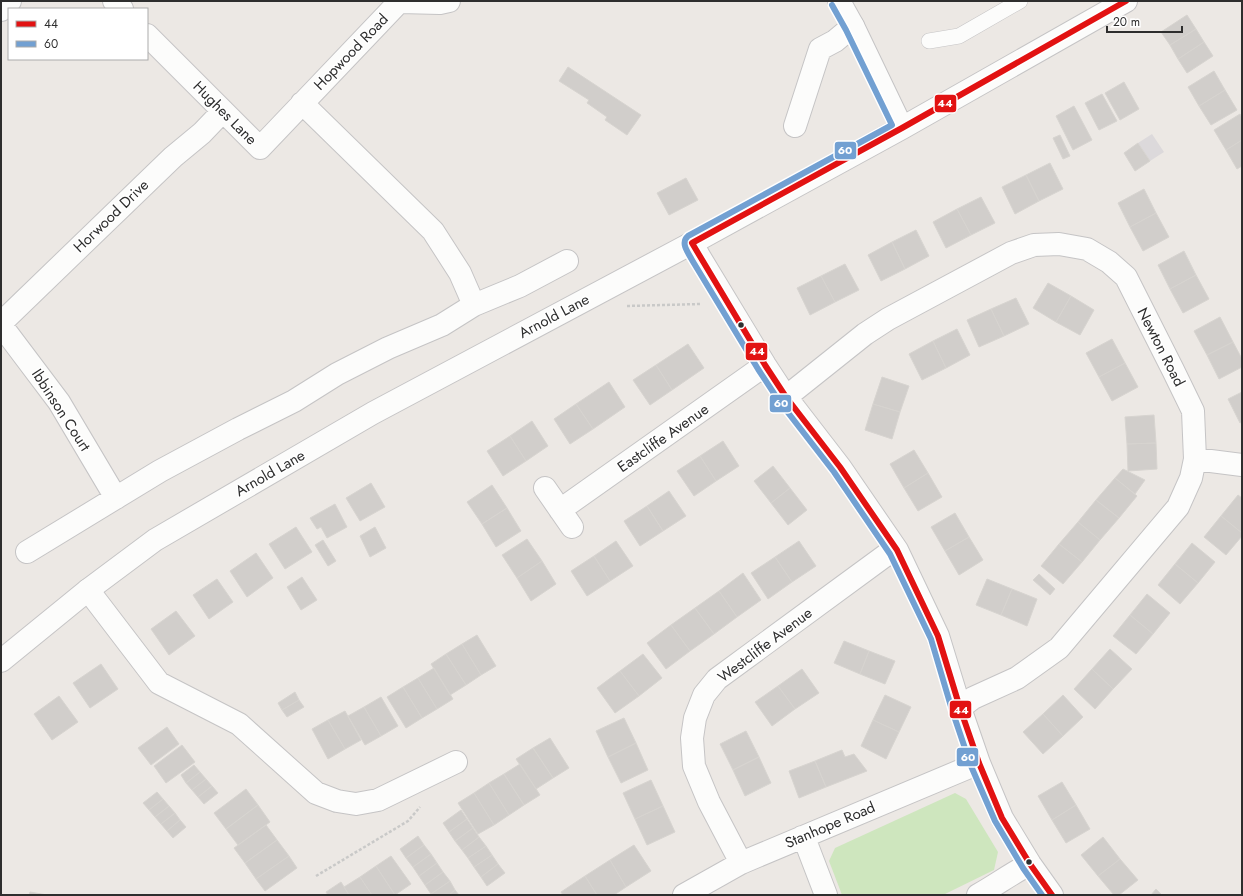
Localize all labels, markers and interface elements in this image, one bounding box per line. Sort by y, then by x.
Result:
legend [8,8,148,60]
scale bar [1107,8,1182,34]
street label: Hopwood Road [309,9,393,95]
text: 20 m [1113,13,1140,31]
text: 44 [44,15,58,33]
text: 60 [44,35,58,53]
street label: Hughes Lane [188,76,262,150]
line badge: 44 [934,94,957,113]
text: 44 [937,95,953,111]
line badge: 60 [834,141,857,160]
text: 60 [838,142,852,158]
street label: Horwood Drive [68,174,154,258]
street label: Arnold Lane [515,288,593,344]
street label: Newton Road [1132,304,1190,390]
unlabelled marker [736,320,746,330]
line badge: 44 [745,342,768,361]
text: 44 [749,343,765,359]
street label: Ibbinson Court [26,364,96,456]
line badge: 60 [769,394,792,413]
text: 60 [774,395,788,411]
street label: Eastcliffe Avenue [613,398,713,478]
street label: Arnold Lane [231,444,309,502]
street label: Westcliffe Avenue [713,602,817,688]
line badge: 44 [949,700,972,719]
text: 44 [953,702,969,718]
line badge: 60 [956,747,979,767]
text: 60 [961,749,975,765]
street label: Stanhope Road [781,796,879,854]
unlabelled marker [1024,857,1034,867]

